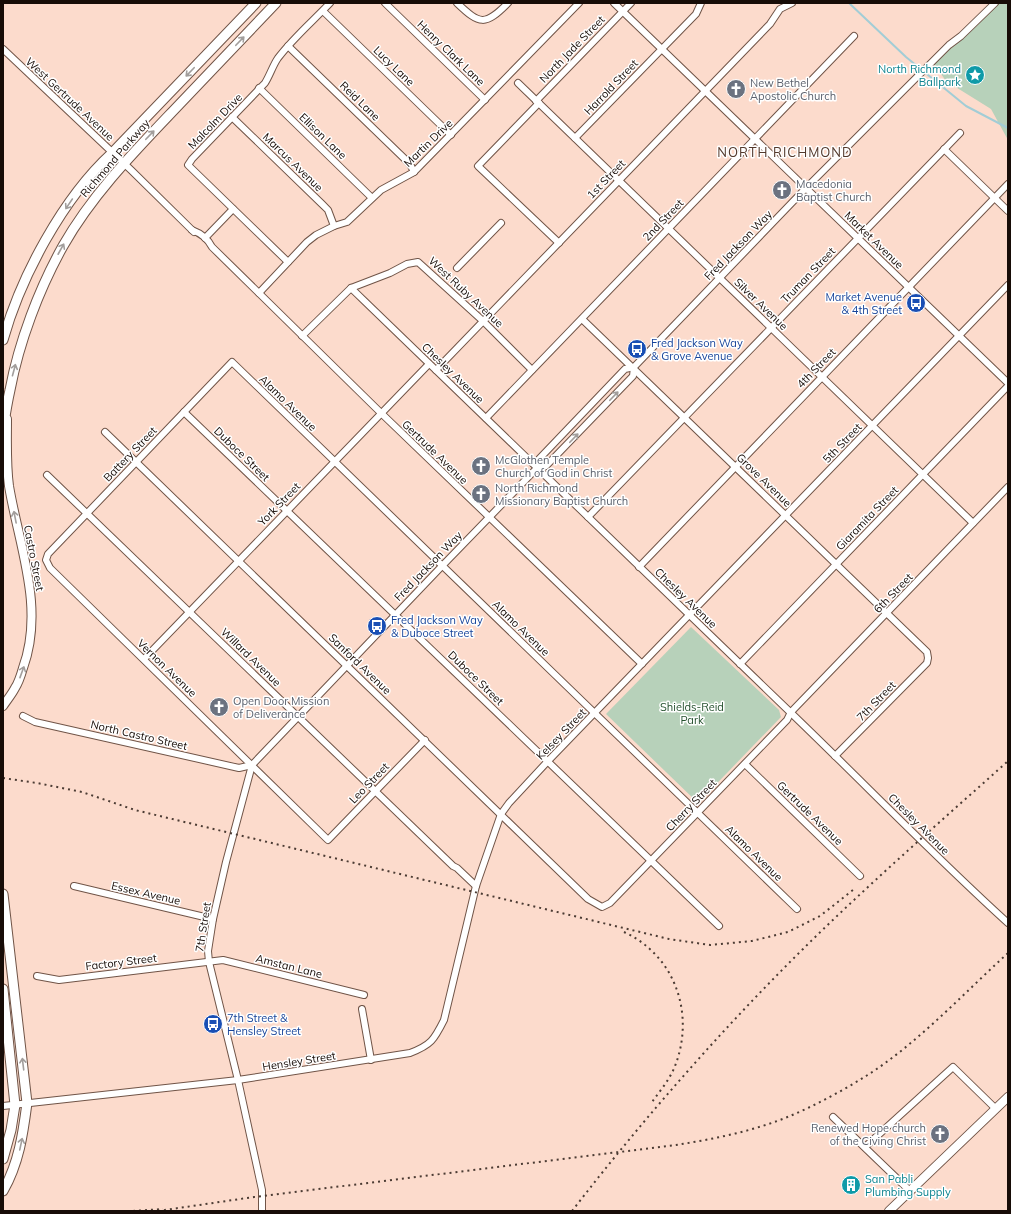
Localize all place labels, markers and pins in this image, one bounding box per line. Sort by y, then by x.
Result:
place label: North Richmond Ballpark [878,62,961,89]
place icon: North Richmond Ballpark [964,64,986,86]
place label: New Bethel Apostolic Church [750,76,836,103]
church icon: New Bethel Apostolic Church [725,78,747,100]
place label: Macedonia Baptist Church [796,177,871,204]
church icon: Macedonia Baptist Church [771,179,793,201]
place label: Market Avenue & 4th Street [825,290,902,317]
bus stop icon: Market Avenue & 4th Street [905,292,927,314]
place label: Fred Jackson Way & Grove Avenue [651,336,743,363]
bus stop icon: Fred Jackson Way & Grove Avenue [626,338,648,360]
place label: McGlothen Temple Church of God in Christ [495,453,613,480]
church icon: McGlothen Temple Church of God in Christ [470,455,492,477]
place label: North Richmond Missionary Baptist Church [495,481,628,508]
church icon: North Richmond Missionary Baptist Church [470,483,492,505]
place label: Fred Jackson Way & Duboce Street [391,613,483,640]
bus stop icon: Fred Jackson Way & Duboce Street [366,615,388,637]
place label: Open Door Mission of Deliverance [233,694,329,721]
church icon: Open Door Mission of Deliverance [208,696,230,718]
place label: 7th Street & Hensley Street [227,1011,301,1038]
bus stop icon: 7th Street & Hensley Street [202,1013,224,1035]
place label: Renewed Hope church of the Civing Christ [811,1121,926,1148]
church icon: Renewed Hope church of the Civing Christ [929,1123,951,1145]
place label: San Pabli Plumbing Supply [865,1172,951,1199]
building icon: San Pabli Plumbing Supply [840,1174,862,1196]

